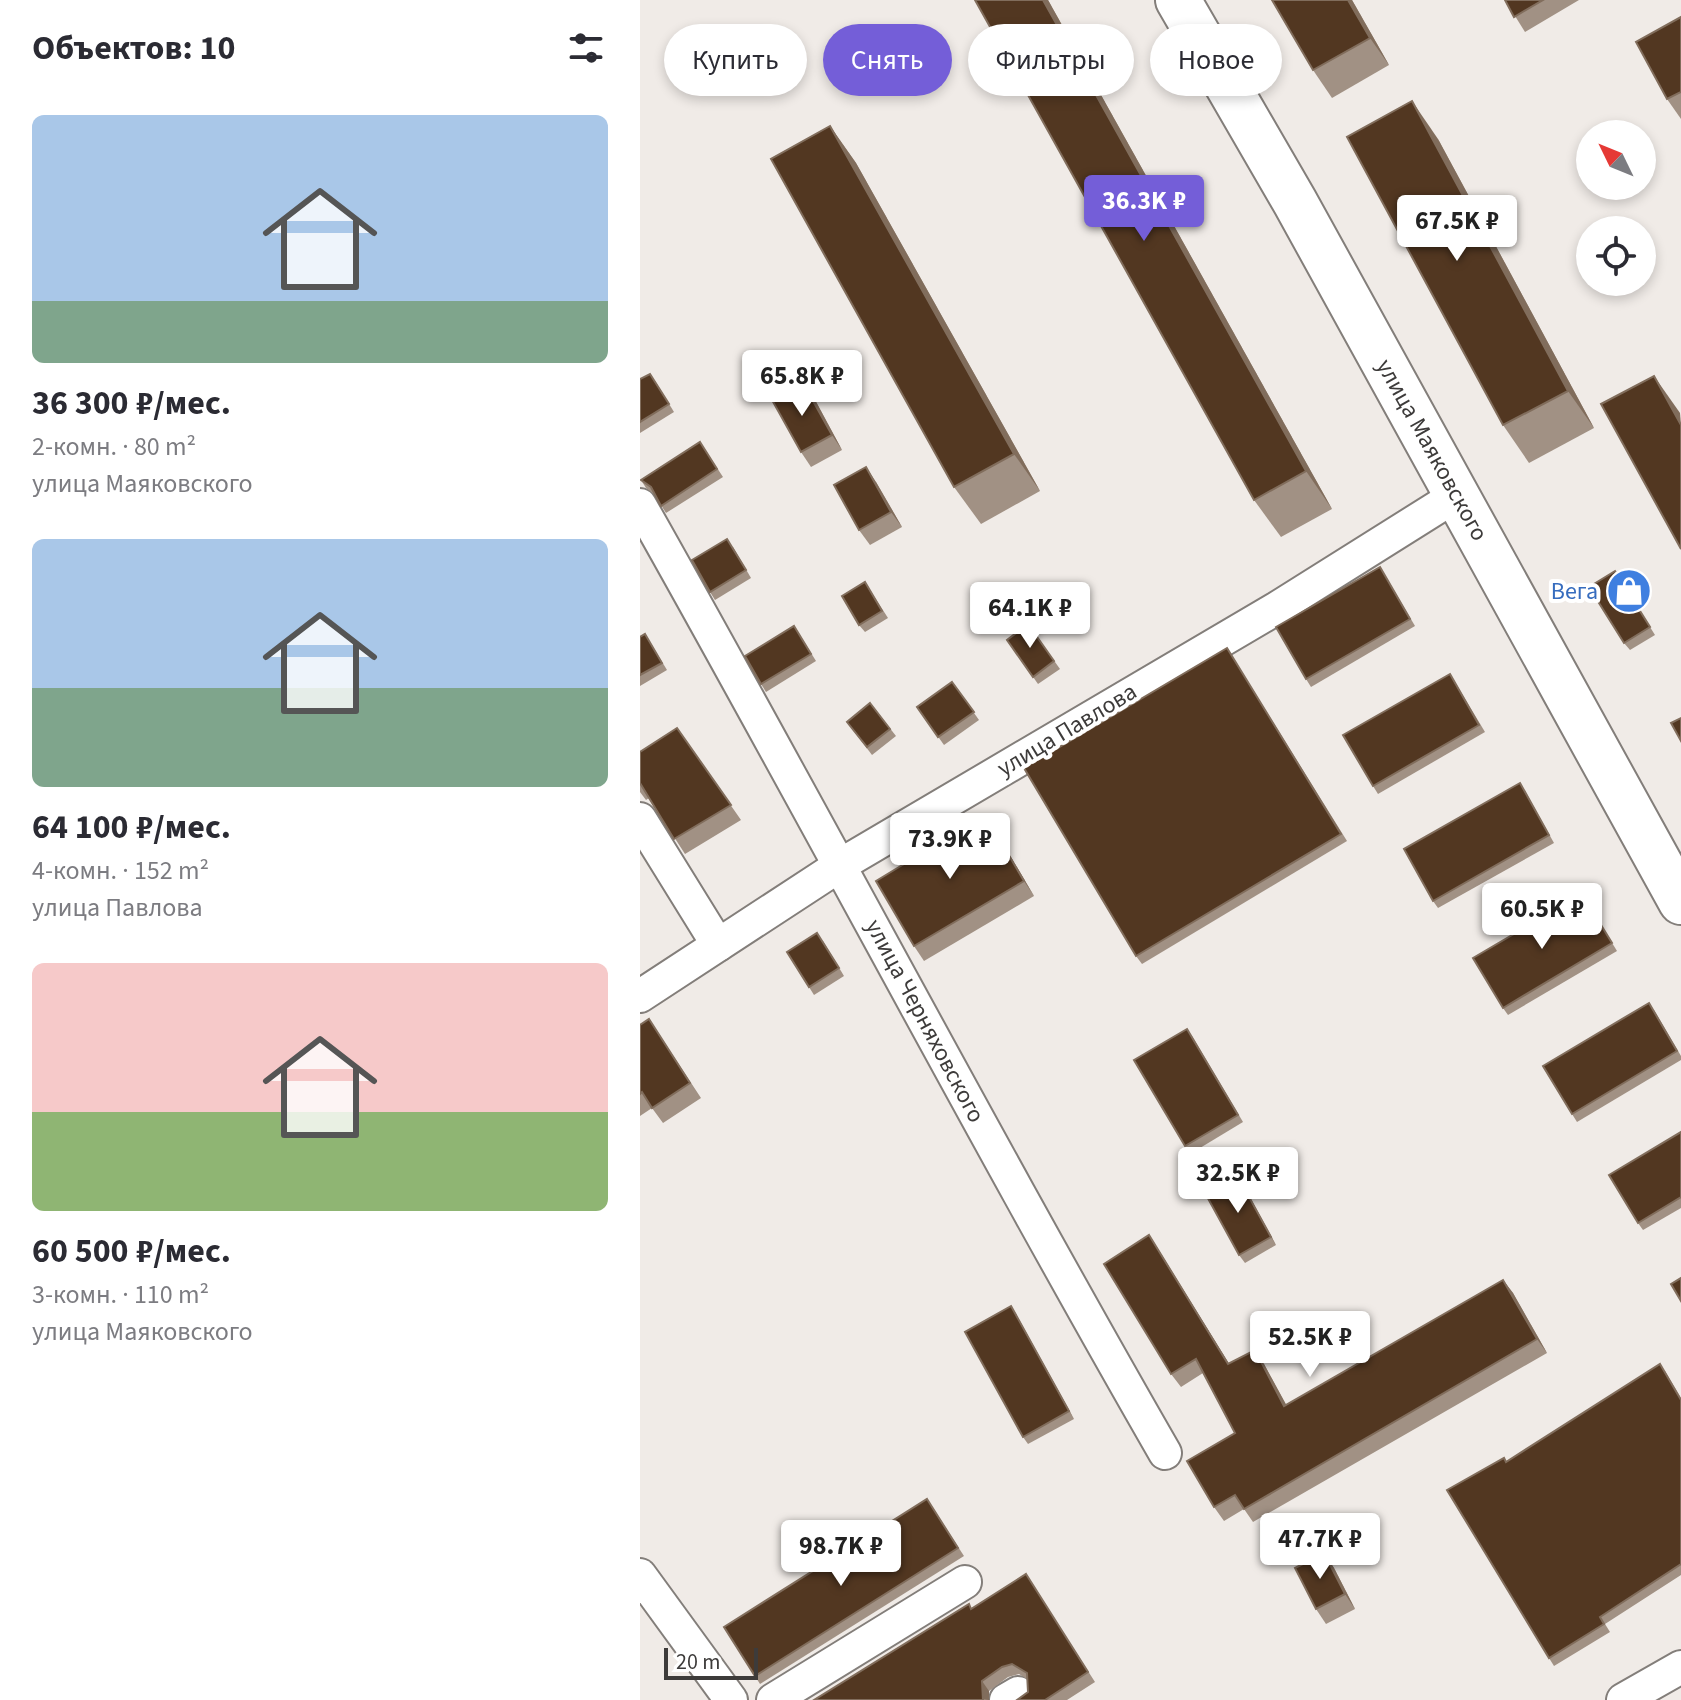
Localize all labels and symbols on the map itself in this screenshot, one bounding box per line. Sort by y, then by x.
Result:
north arrow [1576,120,1656,200]
pin: 36.3K ₽ [1070,175,1218,243]
pin: 67.5K ₽ [1383,195,1531,263]
pin: 65.8K ₽ [728,350,876,418]
street label: улица Маяковского [1367,353,1497,547]
shop icon: Вега [1605,567,1653,615]
place label: Вега [1551,574,1598,609]
pin: 64.1K ₽ [956,582,1104,650]
street label: улица Павлова [990,674,1144,786]
pin: 73.9K ₽ [876,813,1024,881]
pin: 60.5K ₽ [1468,883,1616,951]
street label: улица Черняховского [857,913,993,1129]
pin: 32.5K ₽ [1164,1147,1312,1215]
pin: 52.5K ₽ [1236,1311,1384,1379]
pin: 47.7K ₽ [1246,1513,1394,1581]
pin: 98.7K ₽ [767,1520,915,1588]
scale bar [664,1644,758,1680]

